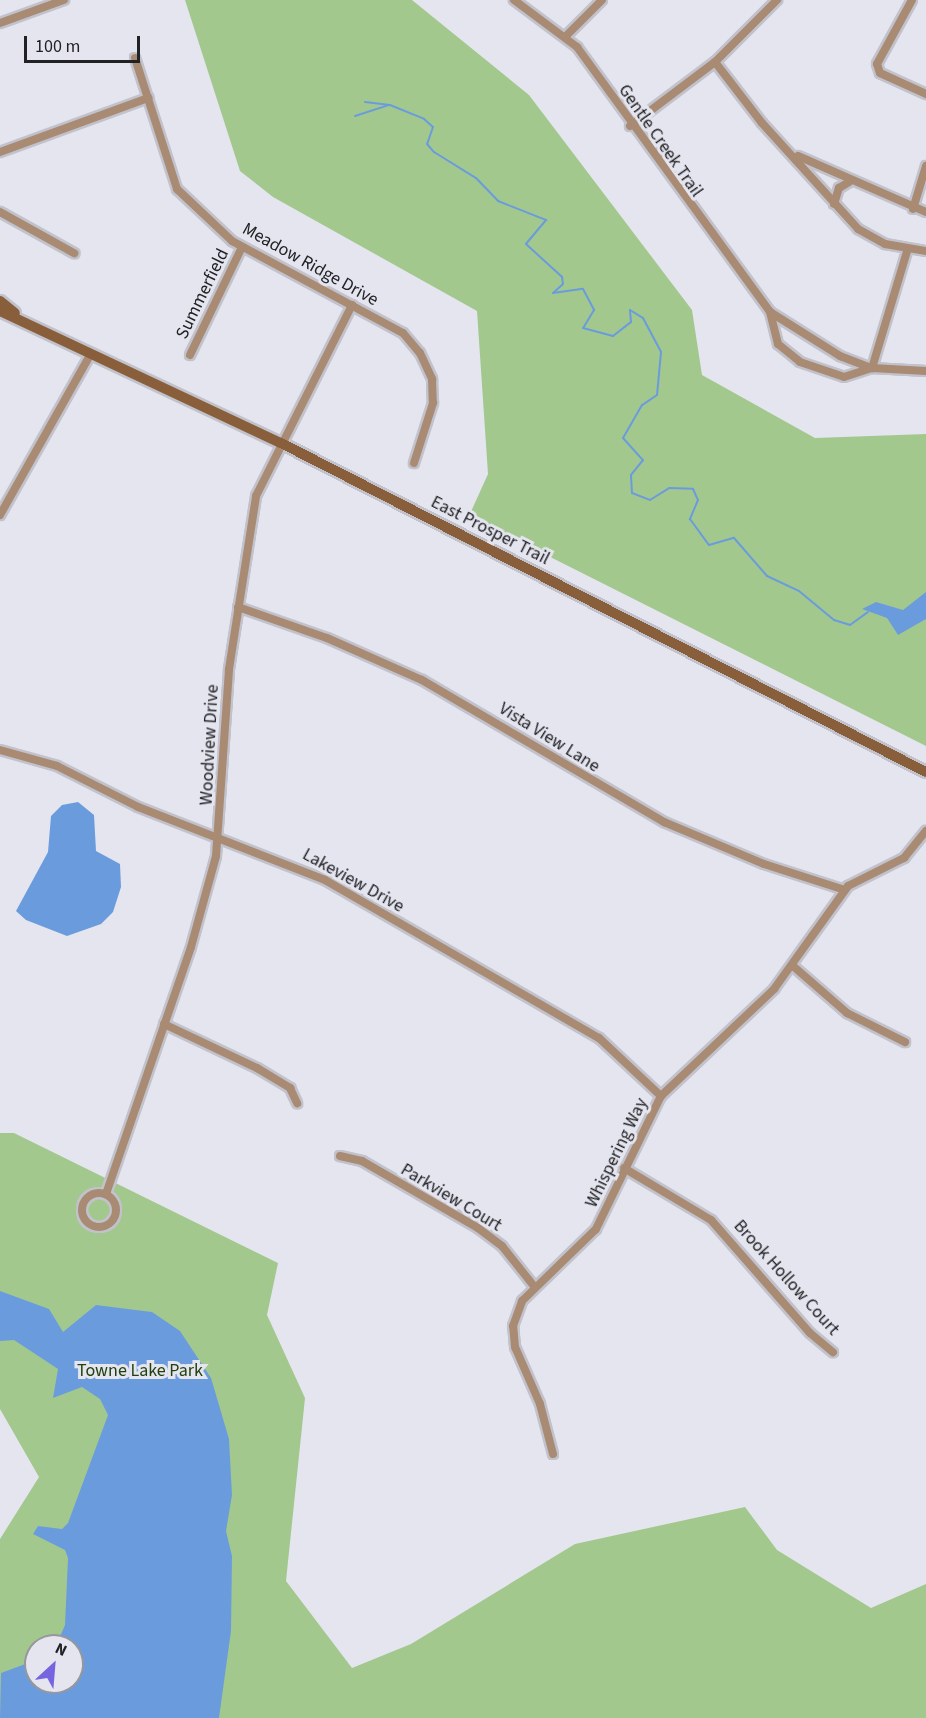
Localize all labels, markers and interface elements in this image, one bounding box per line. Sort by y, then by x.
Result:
scale bar [27,24,142,62]
text: 100 m [35,34,80,59]
street label: Gentle Creek Trail [613,81,707,201]
street label: Meadow Ridge Drive [238,219,382,311]
street label: Summerfield [172,245,234,343]
street label: East Prosper Trail [427,492,553,570]
street label: Woodview Drive [196,684,224,806]
street label: Vista View Lane [494,698,604,778]
street label: Lakeview Drive [298,844,408,918]
street label: Whispering Way [581,1095,653,1211]
street label: Parkview Court [396,1159,506,1237]
street label: Brook Hollow Court [729,1216,843,1340]
park label: Towne Lake Park [77,1360,203,1382]
north arrow [24,1634,84,1694]
text: N [51,1637,71,1662]

